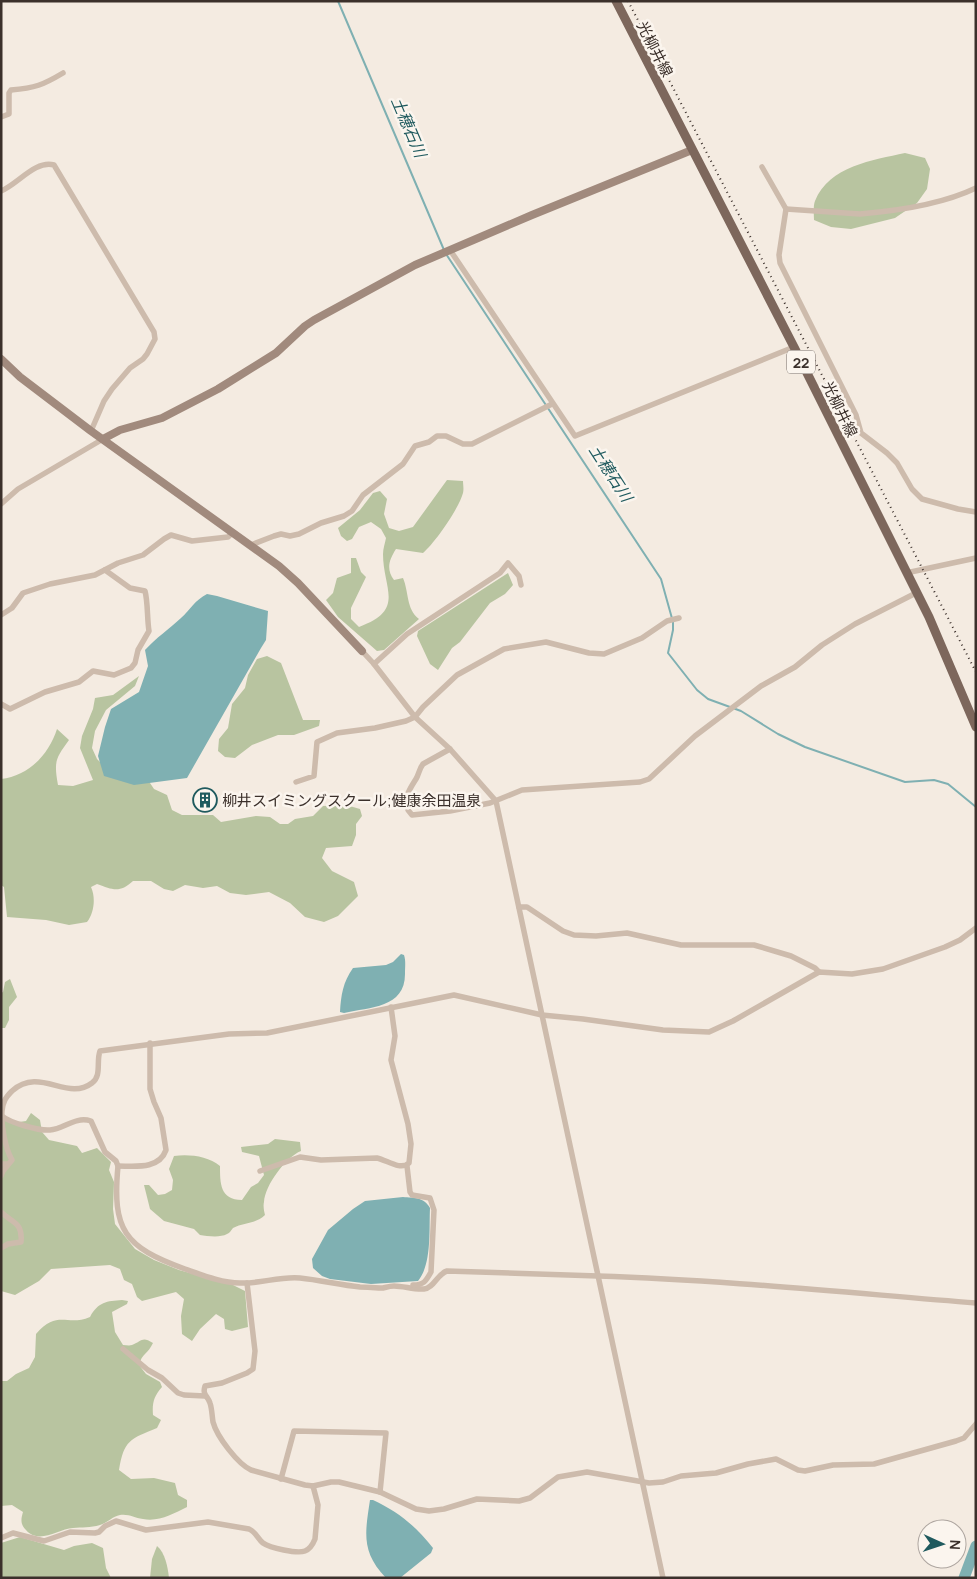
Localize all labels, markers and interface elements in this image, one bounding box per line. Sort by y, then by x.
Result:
street label: 光柳井線 [632,17,678,81]
water label: 土穂石川 [386,93,432,163]
road number: 22 [787,351,815,374]
street label: 光柳井線 [817,377,863,441]
water label: 土穂石川 [584,440,639,507]
building icon: 柳井スイミングスクール;健康余田温泉 [192,787,218,813]
place label: 柳井スイミングスクール;健康余田温泉 [222,790,482,811]
north arrow [917,1519,967,1569]
text: N [946,1539,965,1550]

